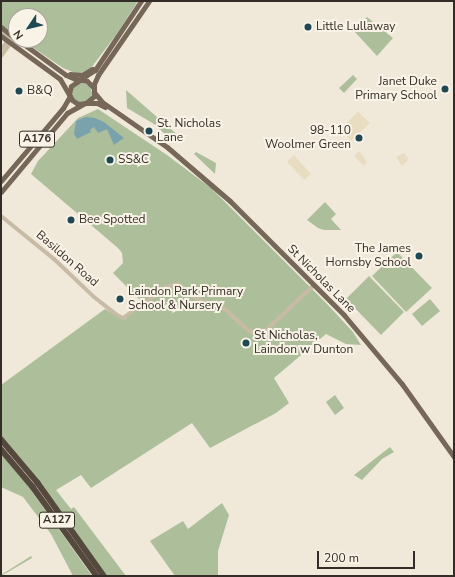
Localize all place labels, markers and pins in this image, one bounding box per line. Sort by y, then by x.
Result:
place label: Little Lullaway [316,20,395,34]
marker: Little Lullaway [303,22,313,32]
place label: Janet Duke Primary School [355,75,437,103]
place label: B&Q [27,84,53,98]
marker: Janet Duke Primary School [440,84,450,94]
marker: B&Q [14,86,24,96]
place label: St. Nicholas Lane [157,117,221,145]
place label: 98-110 Woolmer Green [265,124,351,152]
marker: St. Nicholas Lane [144,126,154,136]
marker: 98-110 Woolmer Green [354,133,364,143]
place label: SS&C [118,153,149,167]
marker: SS&C [105,155,115,165]
place label: Bee Spotted [79,213,146,227]
marker: Bee Spotted [66,215,76,225]
place label: The James Hornsby School [326,242,411,270]
marker: The James Hornsby School [414,251,424,261]
place label: Laindon Park Primary School & Nursery [128,285,243,313]
marker: Laindon Park Primary School & Nursery [115,294,125,304]
place label: St Nicholas, Laindon w Dunton [254,329,353,357]
marker: St Nicholas, Laindon w Dunton [241,338,251,348]

